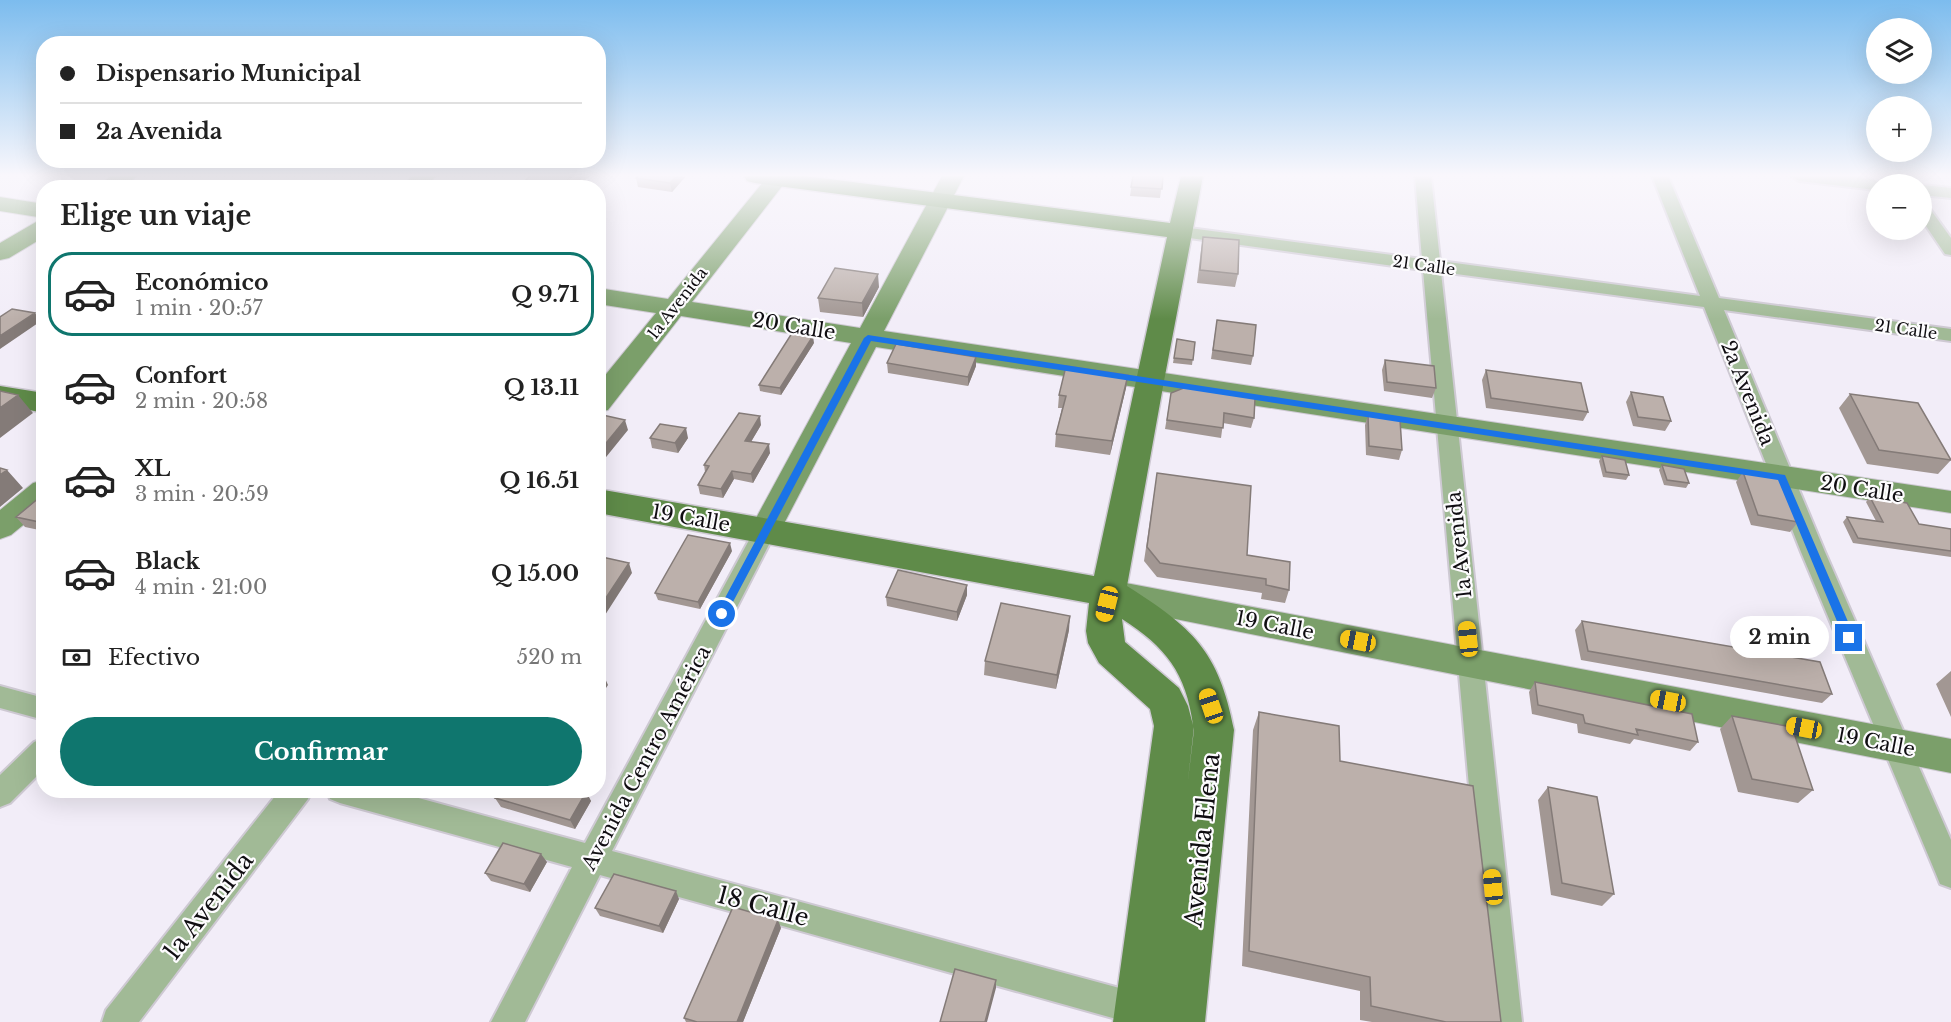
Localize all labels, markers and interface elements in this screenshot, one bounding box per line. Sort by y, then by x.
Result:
map controls [1866,18,1932,240]
button: layers [1866,18,1932,84]
text: Dispensario Municipal [96,60,361,87]
button: + [1866,96,1932,162]
text: 2a Avenida [96,118,222,145]
button: − [1866,174,1932,240]
text: Elige un viaje [60,199,251,232]
street label: 21 Calle [1391,251,1457,279]
street label: 1a Avenida [643,263,711,343]
icon: car [63,267,117,321]
text: Económico [135,269,268,296]
text: Q 9.71 [511,281,579,308]
text: 1 min · 20:57 [135,296,263,320]
street label: 20 Calle [751,308,837,344]
street label: 21 Calle [1873,315,1939,343]
street label: 2a Avenida [1716,337,1780,450]
icon: car [63,360,117,414]
text: Confort [135,362,227,389]
text: Q 13.11 [504,374,579,401]
text: 2 min · 20:58 [135,389,268,413]
icon: car [63,453,117,507]
text: XL [135,455,170,482]
text: Q 16.51 [499,467,579,494]
street label: 20 Calle [1819,471,1905,507]
text: 3 min · 20:59 [135,482,269,506]
street label: 1a Avenida [1441,489,1477,600]
street label: 19 Calle [650,499,732,537]
icon: car [63,546,117,600]
text: Black [135,548,200,575]
text: Q 15.00 [491,560,579,587]
text: 4 min · 21:00 [135,575,267,599]
car [1094,584,1120,624]
route start [708,600,735,627]
street label: 19 Calle [1234,606,1316,644]
callout: 2 min [1729,617,1828,659]
car [1457,620,1479,658]
route end [1835,624,1862,651]
text: 2 min [1748,625,1811,649]
car [1339,629,1377,653]
icon: cash [60,641,93,674]
street label: Avenida Centro América [576,641,716,875]
text: Efectivo [108,644,200,671]
text: 520 m [517,645,582,669]
car [1197,686,1225,726]
car [1649,689,1687,713]
car [1785,716,1823,740]
button: Confirmar [60,717,582,786]
street label: 19 Calle [1835,723,1917,761]
street label: Avenida Elena [1178,751,1226,929]
street label: 1a Avenida [157,846,260,966]
car [1482,868,1504,906]
street label: 18 Calle [714,880,812,932]

